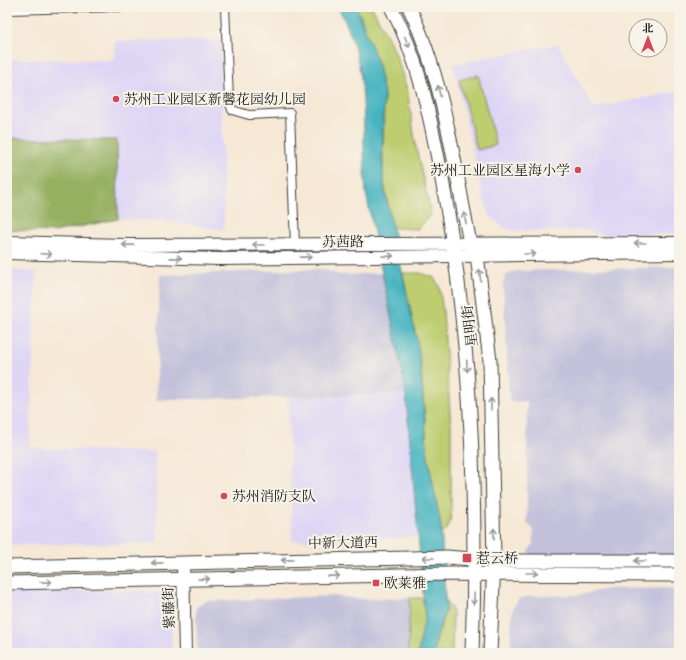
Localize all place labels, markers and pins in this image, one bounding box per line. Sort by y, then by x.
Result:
place label: 苏州工业园区新馨花园幼儿园 [124,91,306,108]
marker: 苏州工业园区新馨花园幼儿园 [111,94,121,104]
place label: 苏州工业园区星海小学 [430,162,570,179]
marker: 苏州工业园区星海小学 [573,165,583,175]
place label: 苏州消防支队 [232,488,316,505]
marker: 苏州消防支队 [219,491,229,501]
place label: 惹云桥 [476,550,518,567]
marker: 惹云桥 [461,552,473,564]
place label: 欧莱雅 [384,575,426,592]
marker: 欧莱雅 [371,578,381,588]

